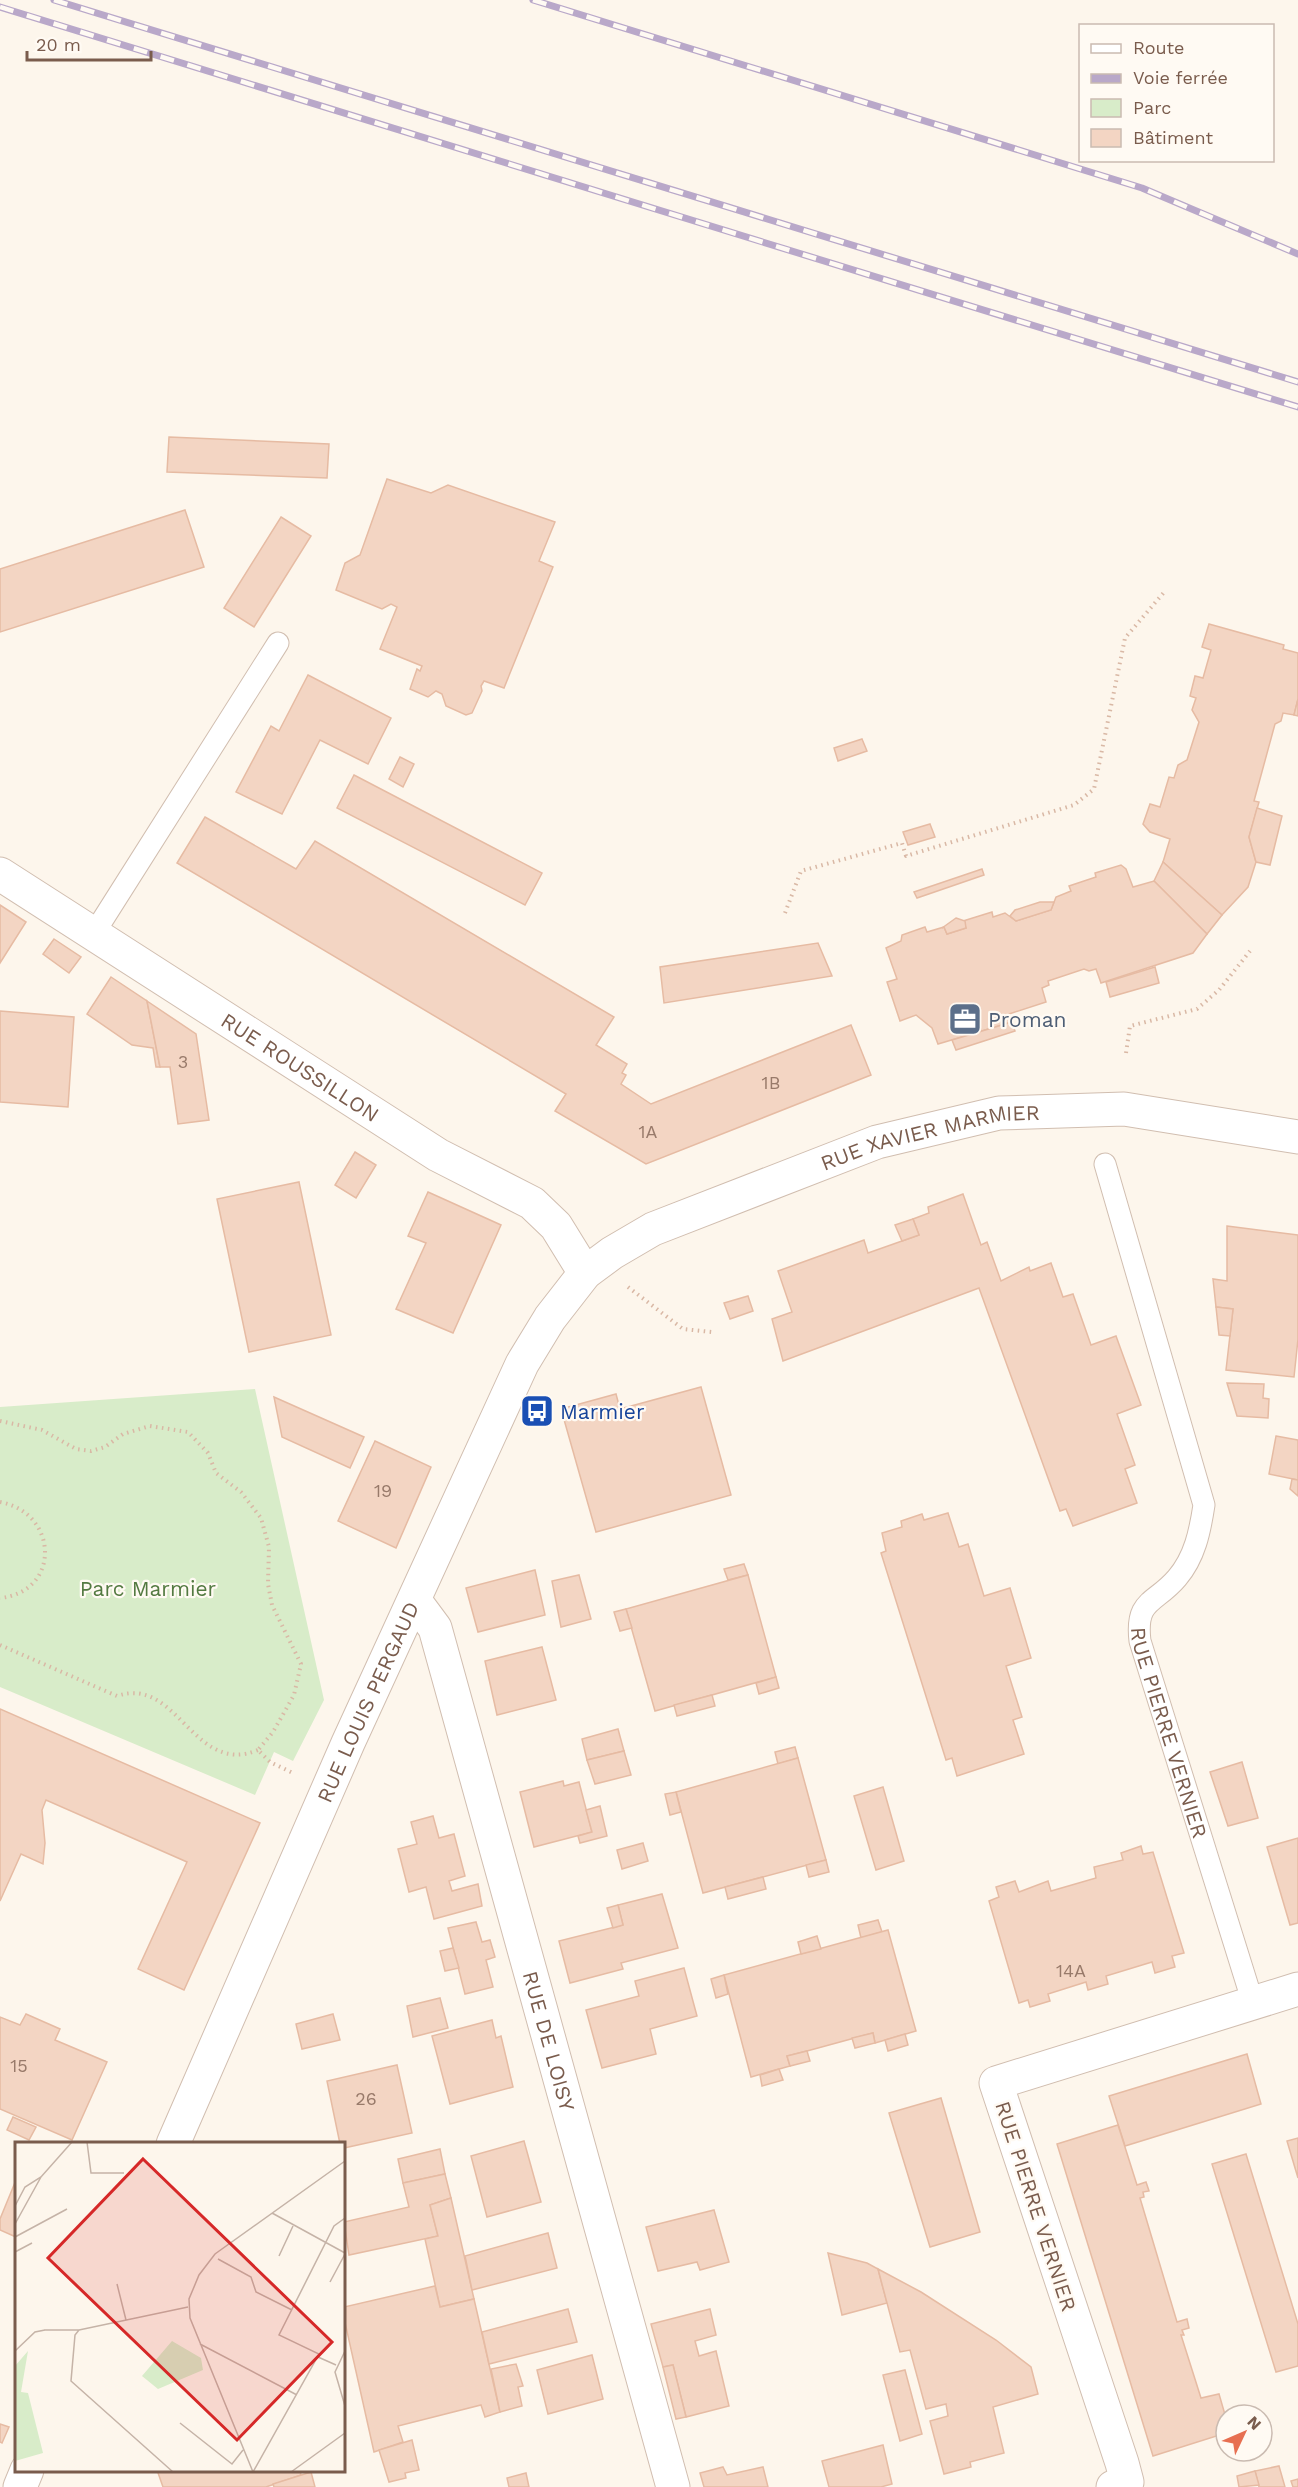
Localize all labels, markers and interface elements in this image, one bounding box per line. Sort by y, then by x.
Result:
scale bar [27,24,152,62]
legend [1079,24,1274,162]
text: 20 m [36,34,81,55]
text: Route [1133,37,1185,58]
text: Voie ferrée [1133,67,1228,88]
text: Parc [1133,97,1171,118]
text: Bâtiment [1133,127,1213,148]
office icon: Proman [947,1001,983,1037]
street label: RUE ROUSSILLON [217,1007,384,1127]
place label: Proman [988,1007,1067,1032]
house number: 3 [178,1051,188,1072]
house number: 1B [762,1072,780,1093]
street label: RUE XAVIER MARMIER [817,1099,1040,1175]
house number: 1A [639,1121,658,1142]
bus stop icon: Marmier [519,1393,555,1429]
place label: Marmier [560,1399,645,1424]
house number: 19 [374,1480,392,1501]
park label: Parc Marmier [80,1576,217,1601]
street label: RUE LOUIS PERGAUD [311,1598,424,1806]
street label: RUE PIERRE VERNIER [1126,1626,1213,1841]
house number: 14A [1056,1960,1086,1981]
street label: RUE DE LOISY [518,1968,581,2114]
house number: 15 [10,2055,28,2076]
house number: 26 [355,2088,377,2109]
street label: RUE PIERRE VERNIER [990,2098,1082,2314]
inset map [15,2142,345,2472]
north arrow [1214,2403,1274,2463]
text: N [1243,2412,1265,2434]

